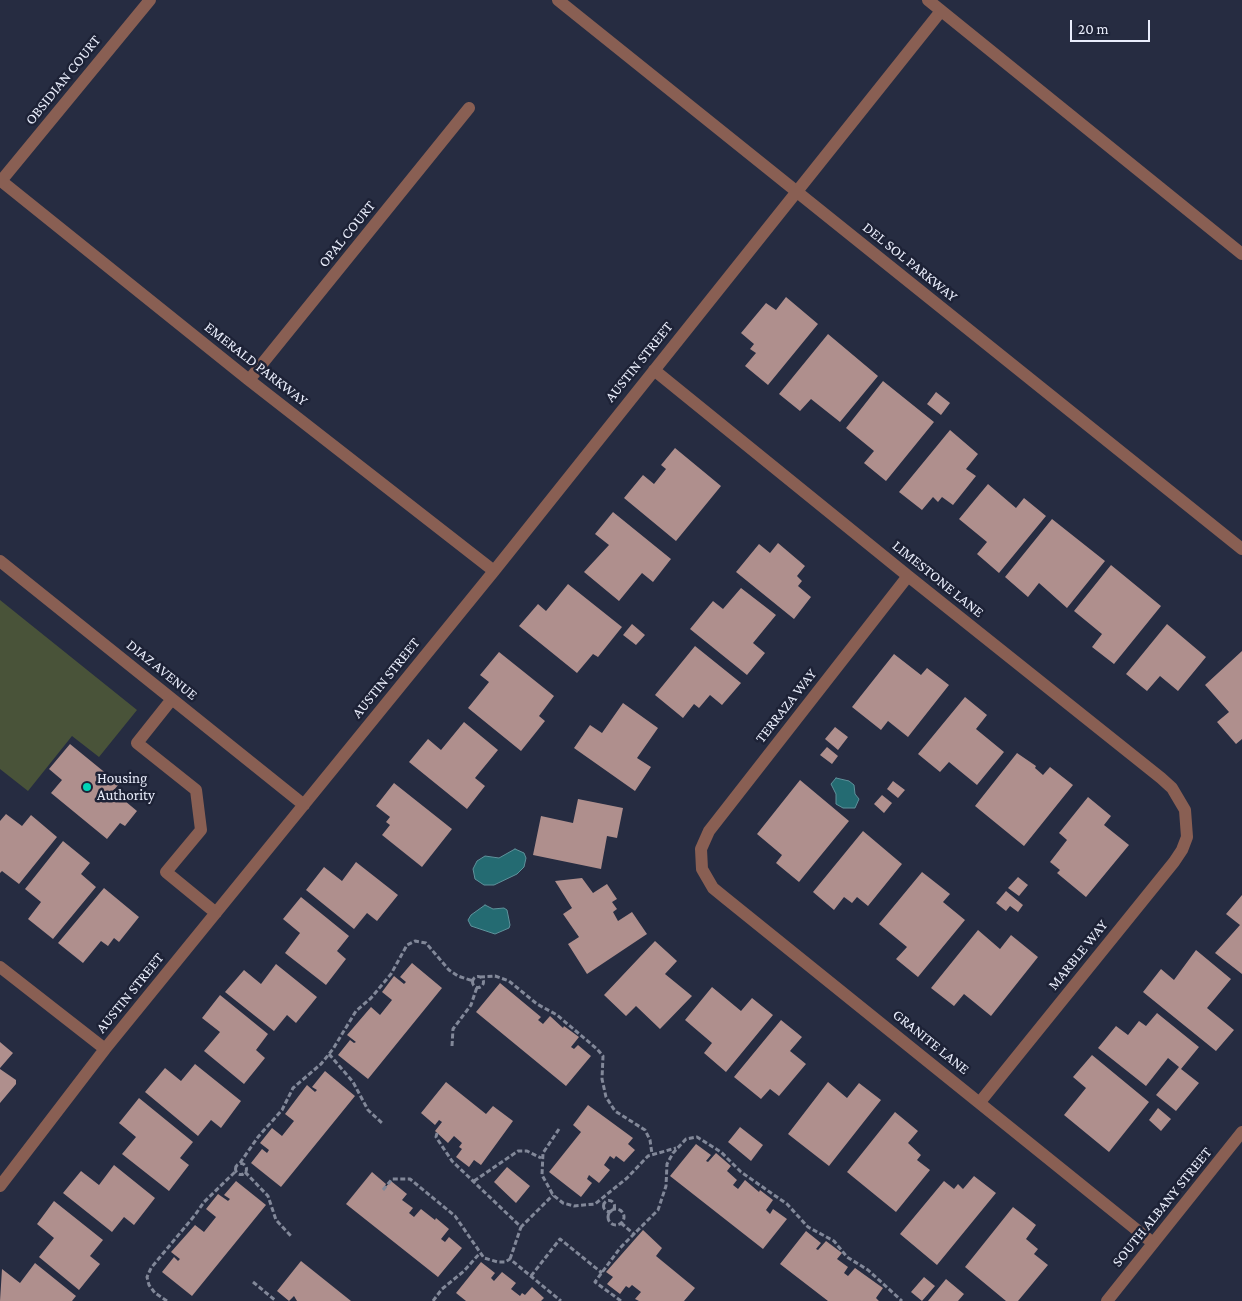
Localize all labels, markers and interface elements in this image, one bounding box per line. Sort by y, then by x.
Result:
scale bar [1072,10,1152,42]
text: 20 m [1078,21,1109,37]
street label: OBSIDIAN COURT [21,32,105,128]
street label: OPAL COURT [315,197,379,271]
street label: DEL SOL PARKWAY [859,218,961,306]
street label: EMERALD PARKWAY [201,318,311,410]
street label: AUSTIN STREET [601,318,677,406]
street label: LIMESTONE LANE [889,537,987,621]
street label: AUSTIN STREET [348,634,424,722]
street label: DIAZ AVENUE [123,636,201,704]
street label: TERRAZA WAY [751,665,821,747]
place label: Housing Authority [97,769,155,804]
marker: Housing Authority [81,781,93,793]
street label: MARBLE WAY [1044,916,1112,994]
street label: AUSTIN STREET [92,949,168,1037]
street label: GRANITE LANE [889,1006,973,1078]
street label: SOUTH ALBANY STREET [1108,1144,1216,1270]

